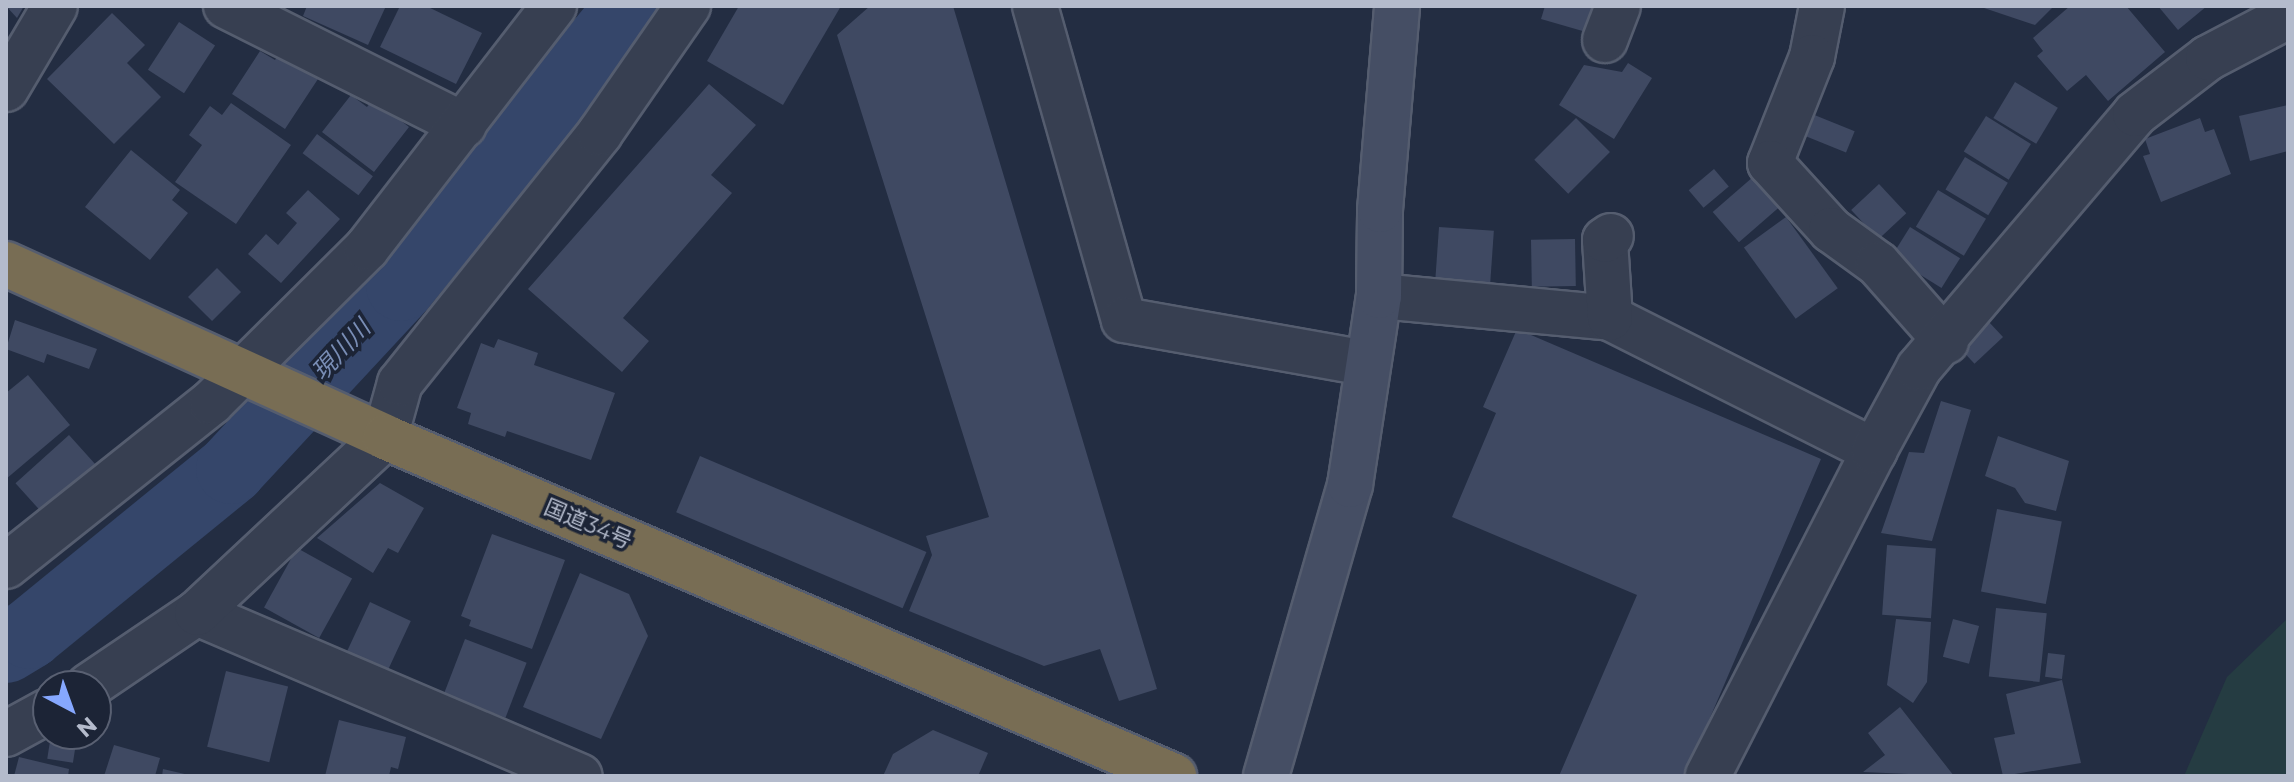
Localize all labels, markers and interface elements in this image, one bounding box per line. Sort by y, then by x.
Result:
water label: 現川川 [306,314,376,386]
street label: 国道34号 [540,494,636,554]
north arrow [32,670,112,750]
text: N [71,711,102,743]

